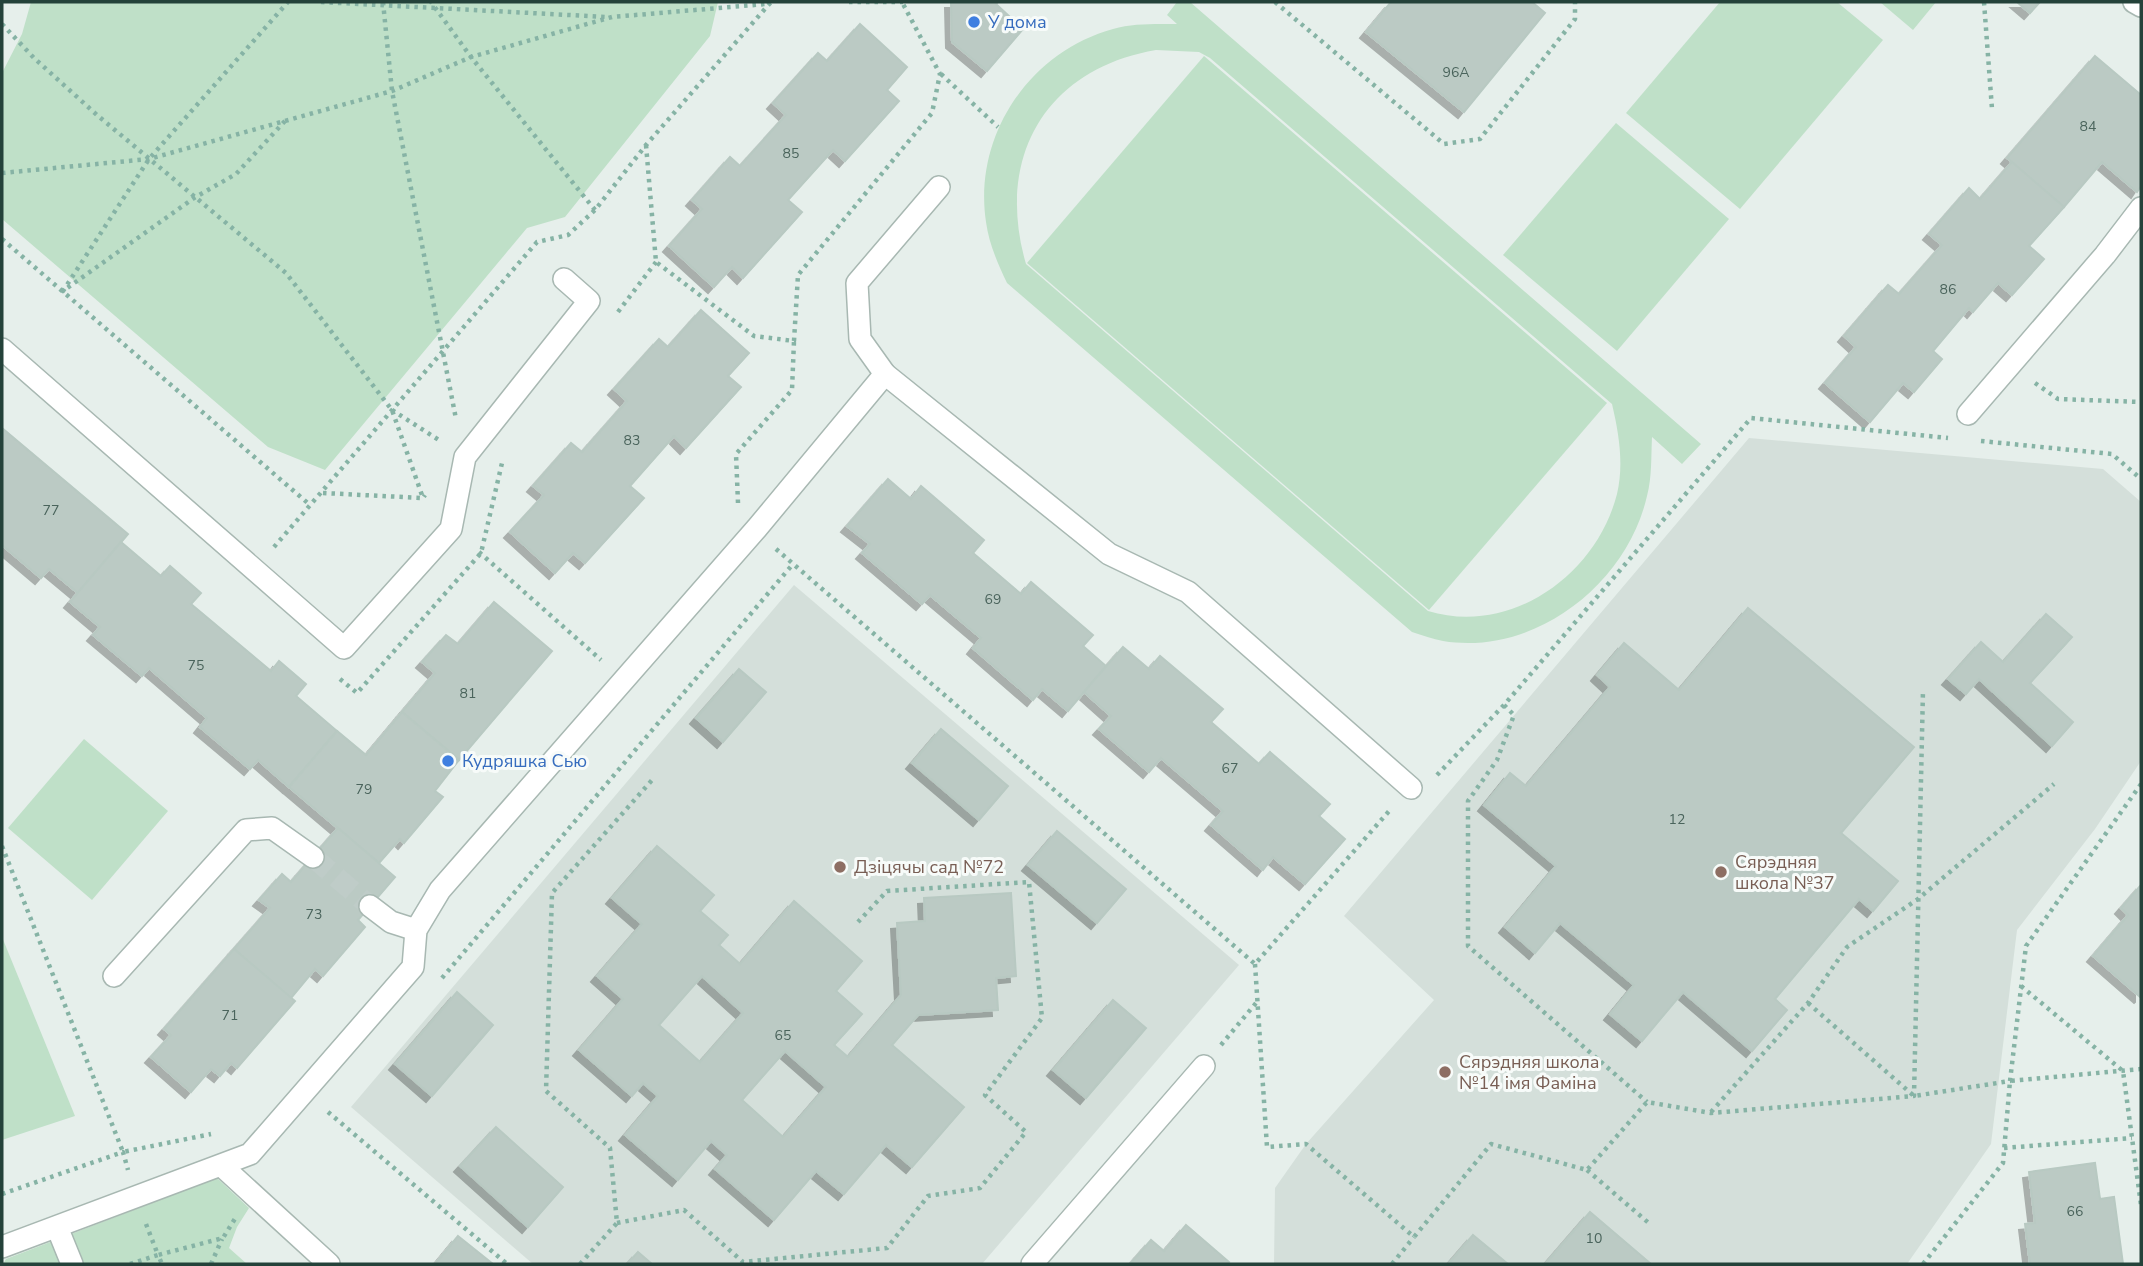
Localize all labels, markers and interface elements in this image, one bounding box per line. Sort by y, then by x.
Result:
place label: У дома [987,10,1047,34]
marker: У дома [966,14,982,30]
house number: 96А [1442,63,1470,82]
house number: 84 [2080,117,2096,136]
house number: 85 [783,144,799,163]
house number: 86 [1940,280,1956,299]
house number: 83 [624,431,640,450]
house number: 77 [43,501,59,520]
house number: 69 [985,590,1001,609]
house number: 75 [188,656,204,675]
house number: 81 [460,684,476,703]
place label: Кудряшка Сью [462,749,587,773]
marker: Кудряшка Сью [440,753,456,769]
house number: 67 [1222,759,1238,778]
house number: 79 [356,780,372,799]
house number: 12 [1669,810,1685,829]
place label: Сярэдняя школа №37 [1735,850,1835,895]
place label: Дзіцячы сад №72 [854,855,1004,879]
marker: Дзіцячы сад №72 [832,859,848,875]
marker: Сярэдняя школа №37 [1713,864,1729,880]
house number: 73 [306,905,322,924]
house number: 71 [222,1006,238,1025]
house number: 65 [775,1026,791,1045]
place label: Сярэдняя школа №14 імя Фаміна [1459,1050,1599,1095]
marker: Сярэдняя школа №14 імя Фаміна [1437,1064,1453,1080]
house number: 66 [2067,1202,2083,1221]
house number: 10 [1586,1229,1602,1248]

